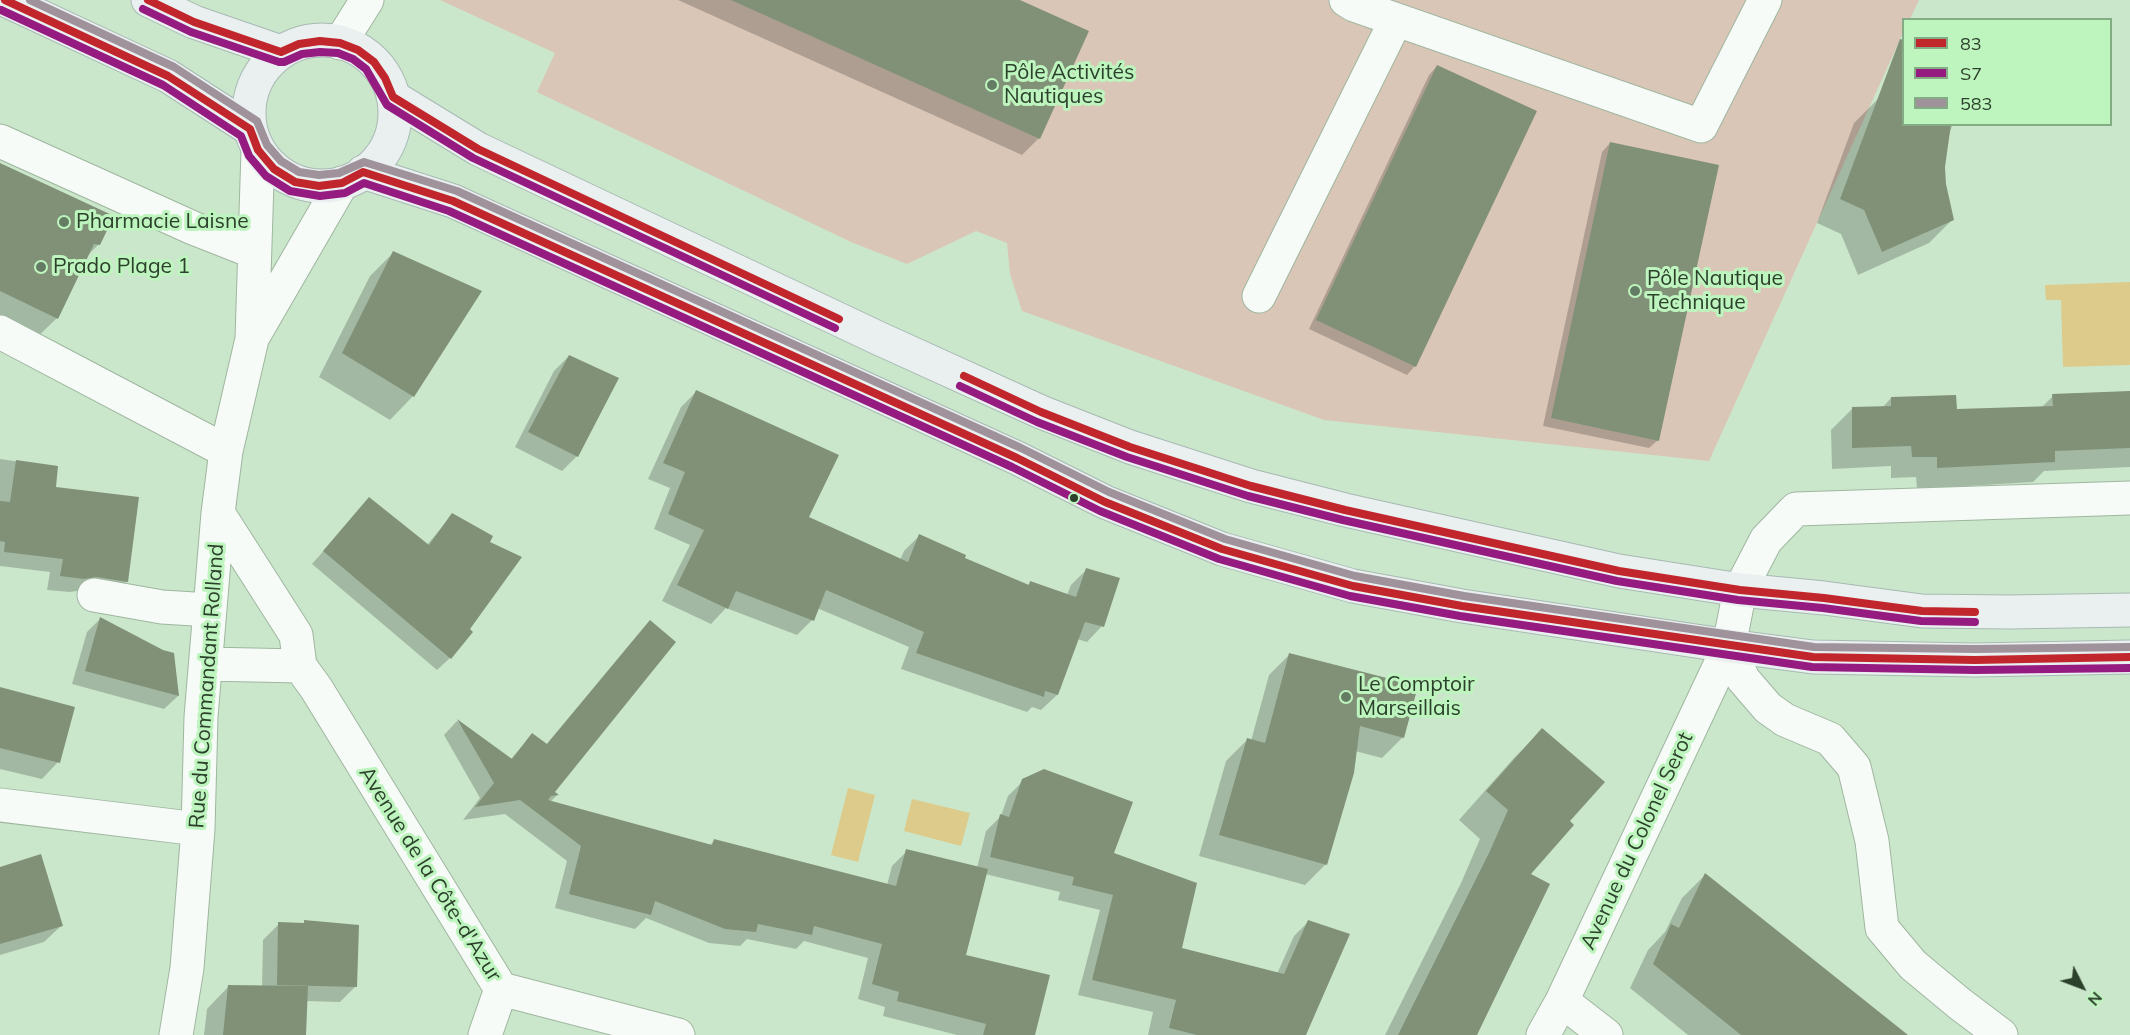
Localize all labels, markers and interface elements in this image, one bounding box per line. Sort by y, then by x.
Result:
legend [1902,18,2112,126]
text: 83 [1960,32,1982,55]
place label: Pôle Activités Nautiques [1004,60,1134,110]
text: S7 [1960,62,1982,85]
marker: Pôle Activités Nautiques [985,78,999,92]
text: 583 [1960,92,1992,115]
place label: Pharmacie Laisne [76,209,249,235]
marker: Pharmacie Laisne [57,215,71,229]
place label: Prado Plage 1 [53,254,190,280]
marker: Prado Plage 1 [34,260,48,274]
place label: Pôle Nautique Technique [1647,266,1783,316]
marker: Pôle Nautique Technique [1628,284,1642,298]
unlabelled marker [1068,492,1080,504]
street label: Rue du Commandant Rolland [184,543,230,829]
place label: Le Comptoir Marseillais [1358,672,1475,722]
marker: Le Comptoir Marseillais [1339,690,1353,704]
street label: Avenue du Colonel Serot [1576,728,1698,954]
street label: Avenue de la Côte-d'Azur [354,762,506,986]
north arrow [2052,957,2112,1017]
text: N [2084,988,2107,1010]

